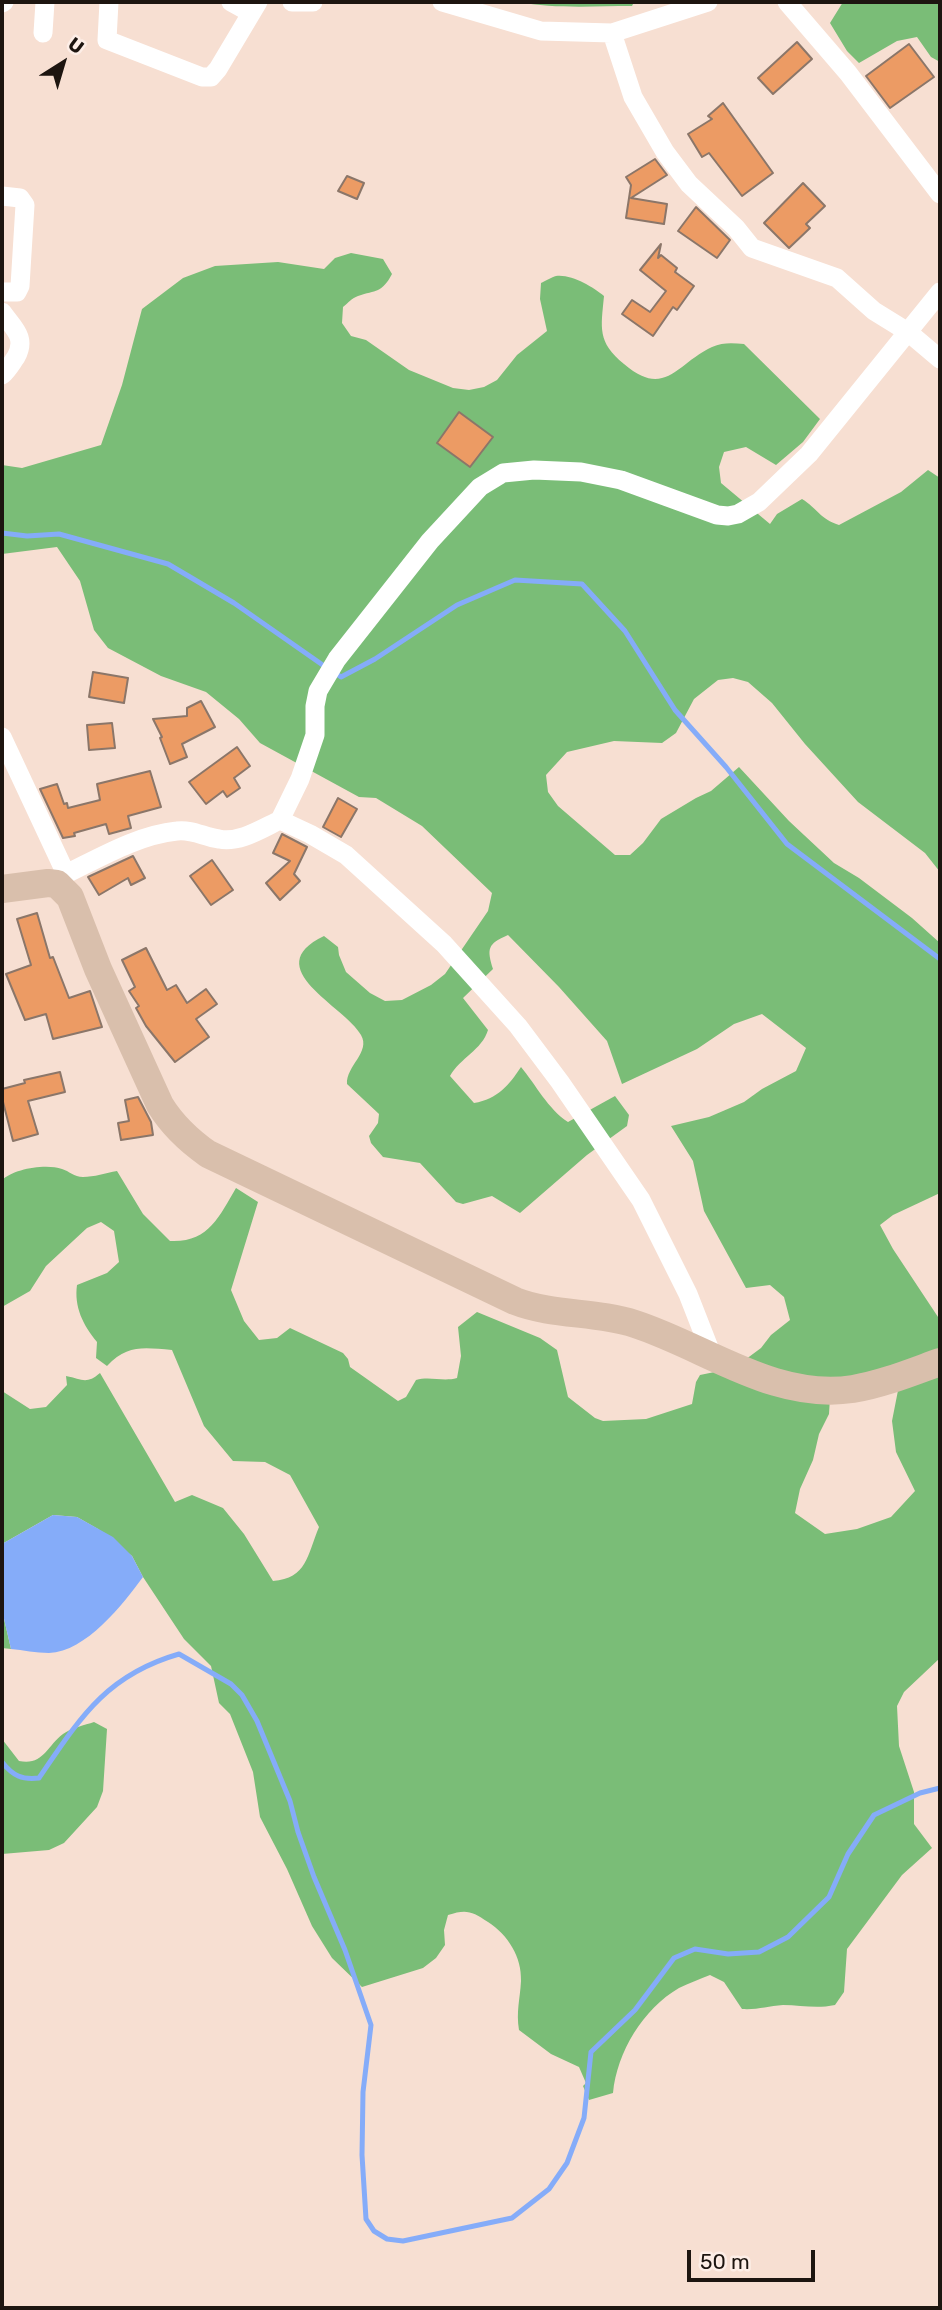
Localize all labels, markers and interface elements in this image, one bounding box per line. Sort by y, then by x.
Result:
north arrow [28,28,98,98]
text: U [64,32,88,59]
scale bar [690,2236,818,2280]
text: 50 m [700,2249,750,2274]

